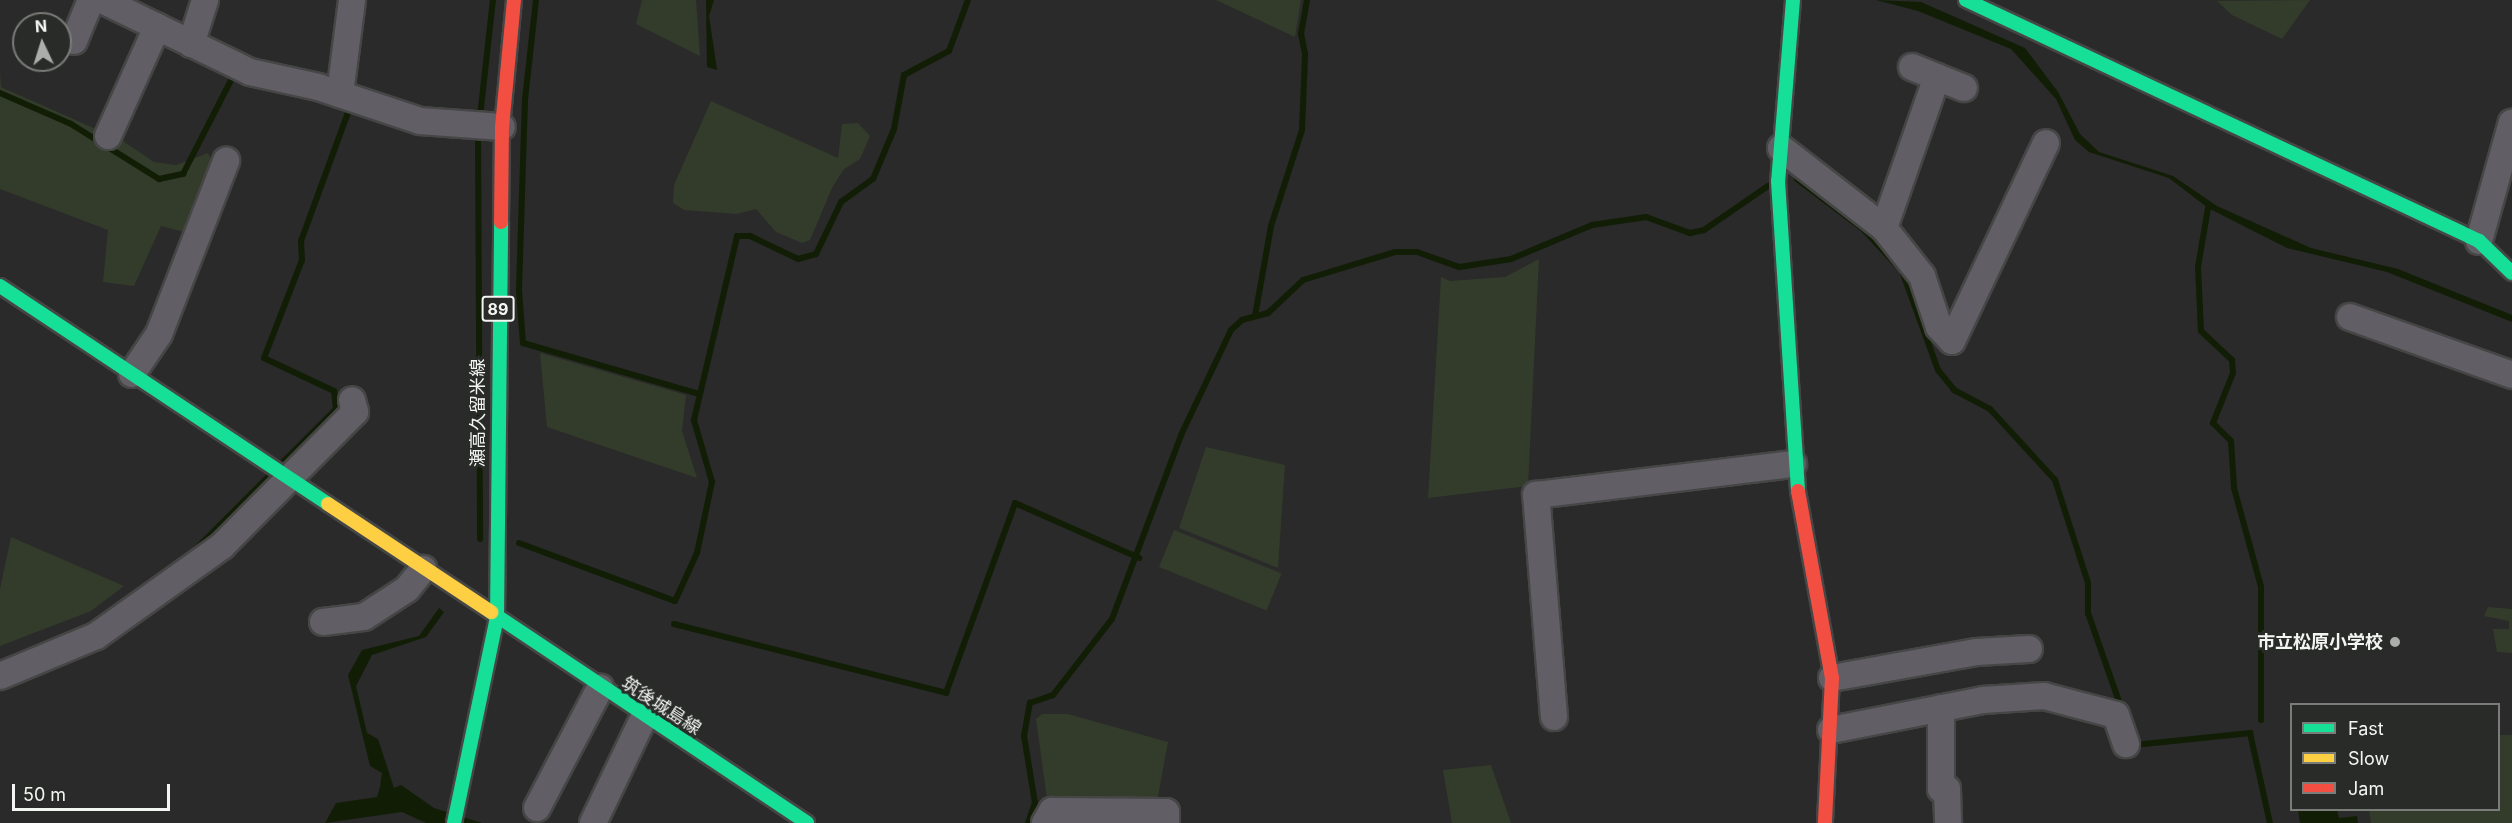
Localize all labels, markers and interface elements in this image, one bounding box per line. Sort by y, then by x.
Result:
north arrow [12,12,72,72]
text: N [34,16,48,36]
road number: 89 [482,296,514,322]
street label: 瀬高久留米線 [467,359,489,467]
place label: 市立松原小学校 [2257,631,2383,653]
marker: 市立松原小学校 [2388,635,2402,649]
street label: 筑後城島線 [617,672,705,740]
legend [2290,703,2500,811]
text: Fast [2348,718,2384,739]
text: Slow [2348,748,2389,769]
scale bar [15,772,172,810]
text: Jam [2348,778,2384,799]
text: 50 m [23,784,66,805]

